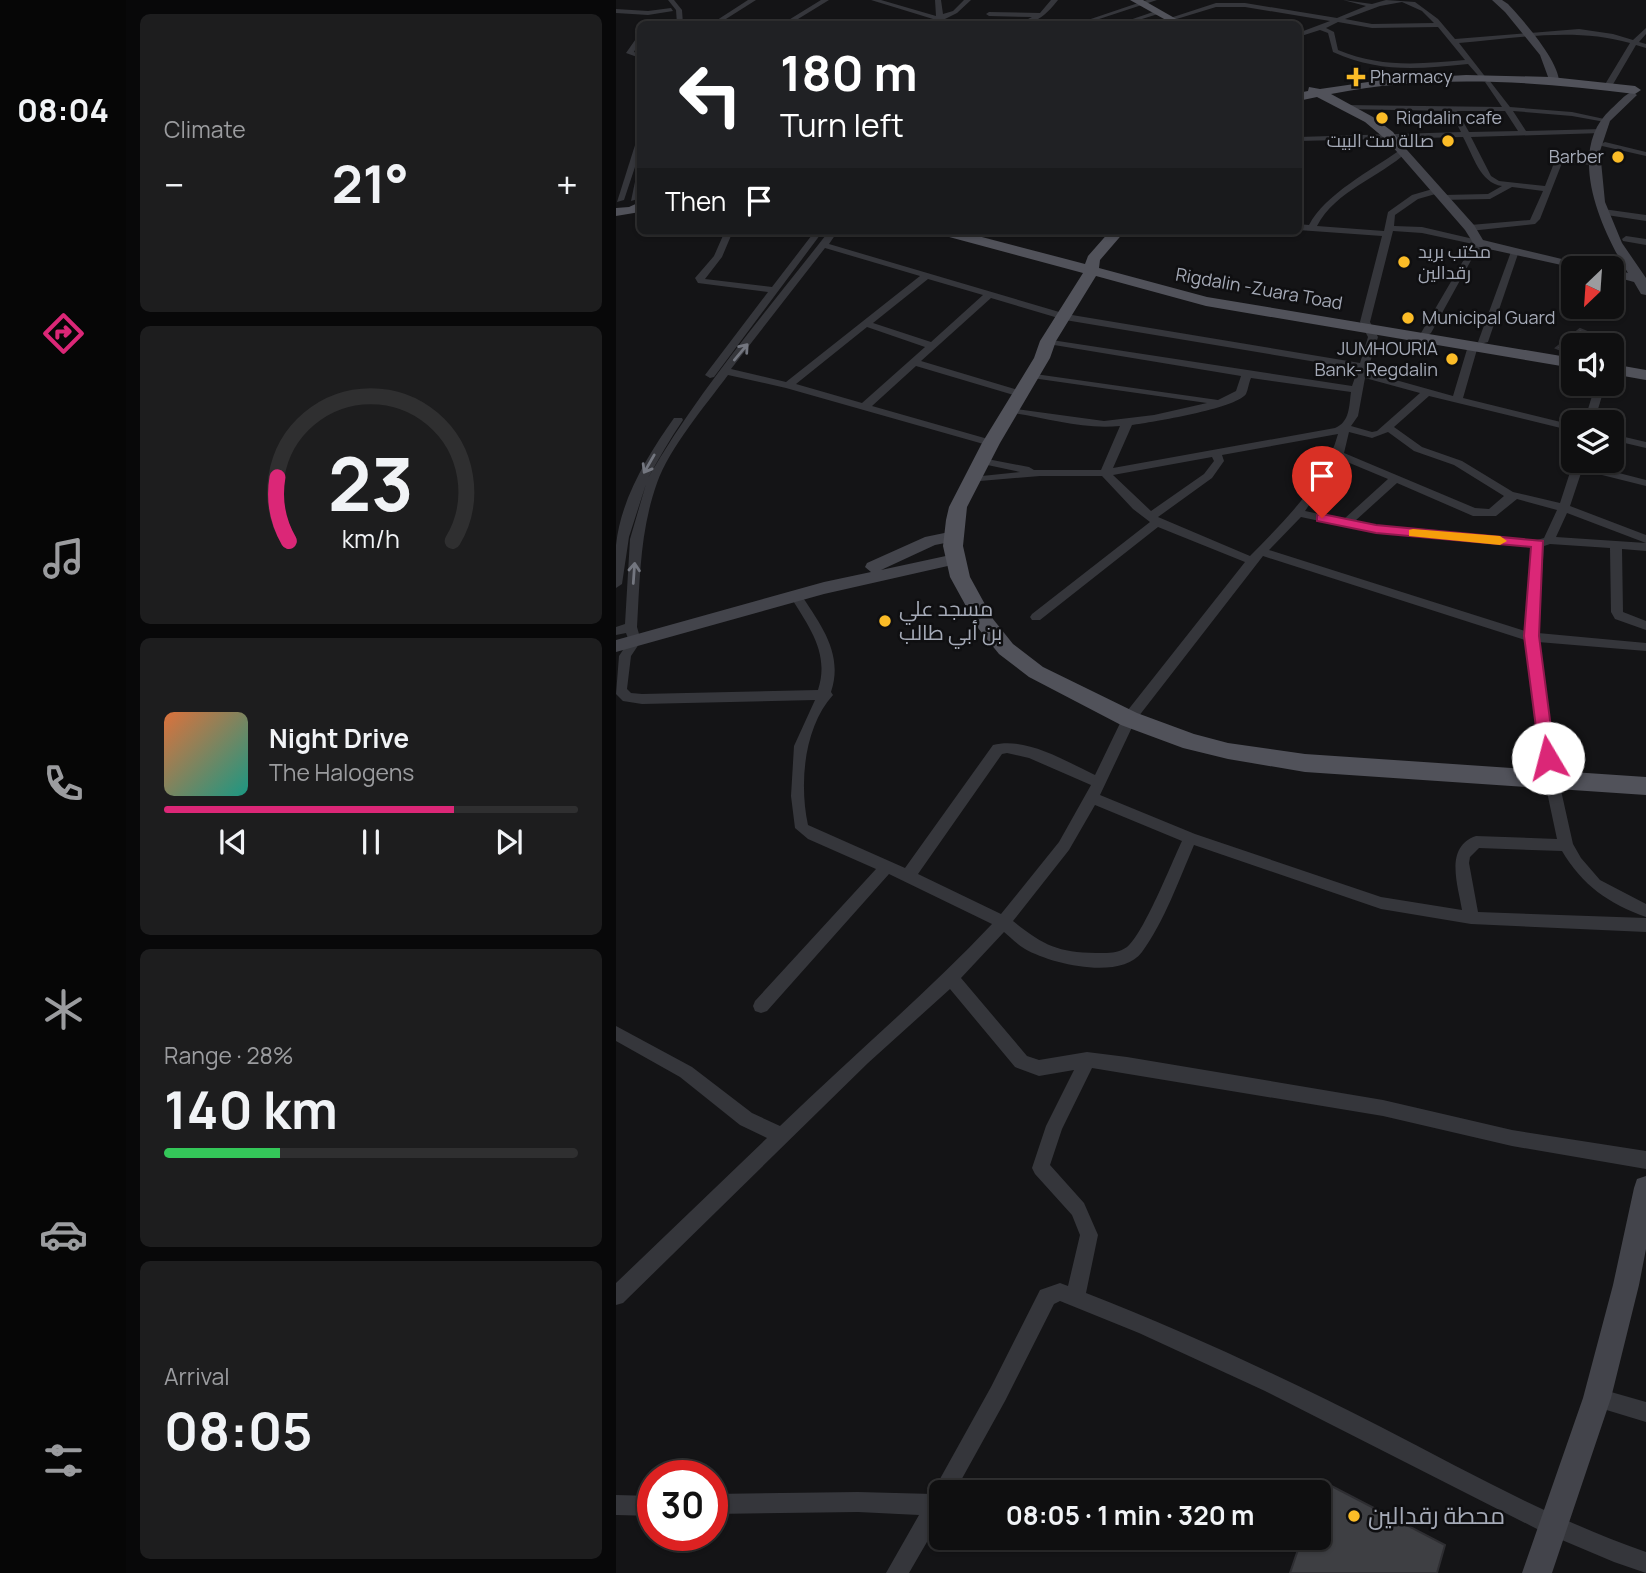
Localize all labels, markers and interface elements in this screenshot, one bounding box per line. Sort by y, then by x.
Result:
text: 180 m [780,39,918,106]
icon: left [665,49,756,140]
place label: Pharmacy [1370,64,1453,88]
marker: Pharmacy [1348,69,1364,85]
text: 08:04 [17,88,109,132]
text: Turn left [780,103,904,147]
place label: Riqdalin cafe [1396,105,1502,129]
marker: Riqdalin cafe [1374,110,1390,126]
text: Climate [164,113,246,145]
place label: صالة ست البيت [1327,128,1434,152]
marker: صالة ست البيت [1440,133,1456,149]
place label: Barber [1549,144,1604,168]
text: 21° [332,148,409,219]
marker: Barber [1610,149,1626,165]
text: − [164,158,185,210]
text: + [556,158,578,210]
icon: arrive [740,182,778,220]
text: Then [665,183,726,219]
place label: مكتب بريد رقدالين [1418,239,1491,284]
marker: مكتب بريد رقدالين [1396,254,1412,270]
north arrow [1561,256,1624,318]
map controls [1561,256,1624,473]
street label: Rigdalin -Zuara Toad [1174,262,1345,315]
place label: Municipal Guard [1422,305,1555,329]
icon: directions [39,309,88,358]
marker: Municipal Guard [1400,310,1416,326]
button: sound [1561,333,1624,396]
place label: JUMHOURIA Bank- Regdalin [1314,336,1439,381]
one-way arrow [733,343,749,361]
marker: JUMHOURIA Bank- Regdalin [1444,351,1460,367]
button: layers [1561,410,1624,473]
text: 23 [328,433,414,533]
pin [1292,446,1352,518]
one-way arrow [642,454,656,474]
icon: arrive [1303,457,1341,495]
text: km/h [342,520,400,555]
icon: music [39,534,88,583]
one-way arrow [628,563,641,585]
place label: مسجد علي بن أبي طالب [899,594,1002,649]
marker: مسجد علي بن أبي طالب [877,613,893,629]
text: Night Drive [269,720,409,756]
position arrow [1511,721,1585,795]
text: The Halogens [269,756,414,788]
icon: phone [39,759,88,808]
icon: previous [214,823,252,861]
icon: pause [352,823,390,861]
icon: next [490,823,528,861]
icon: climate [39,985,88,1034]
text: Range · 28% [164,1039,294,1071]
text: 140 km [164,1074,338,1145]
icon: car [39,1210,88,1259]
text: Arrival [164,1360,230,1392]
text: 08:05 [164,1395,313,1466]
icon: filters [39,1436,88,1485]
speed limit sign: 30 [637,1460,728,1551]
text: 08:05 · 1 min · 320 m [1006,1497,1254,1533]
place label: محطة رقدالين [1368,1498,1505,1531]
marker: محطة رقدالين [1346,1508,1362,1524]

